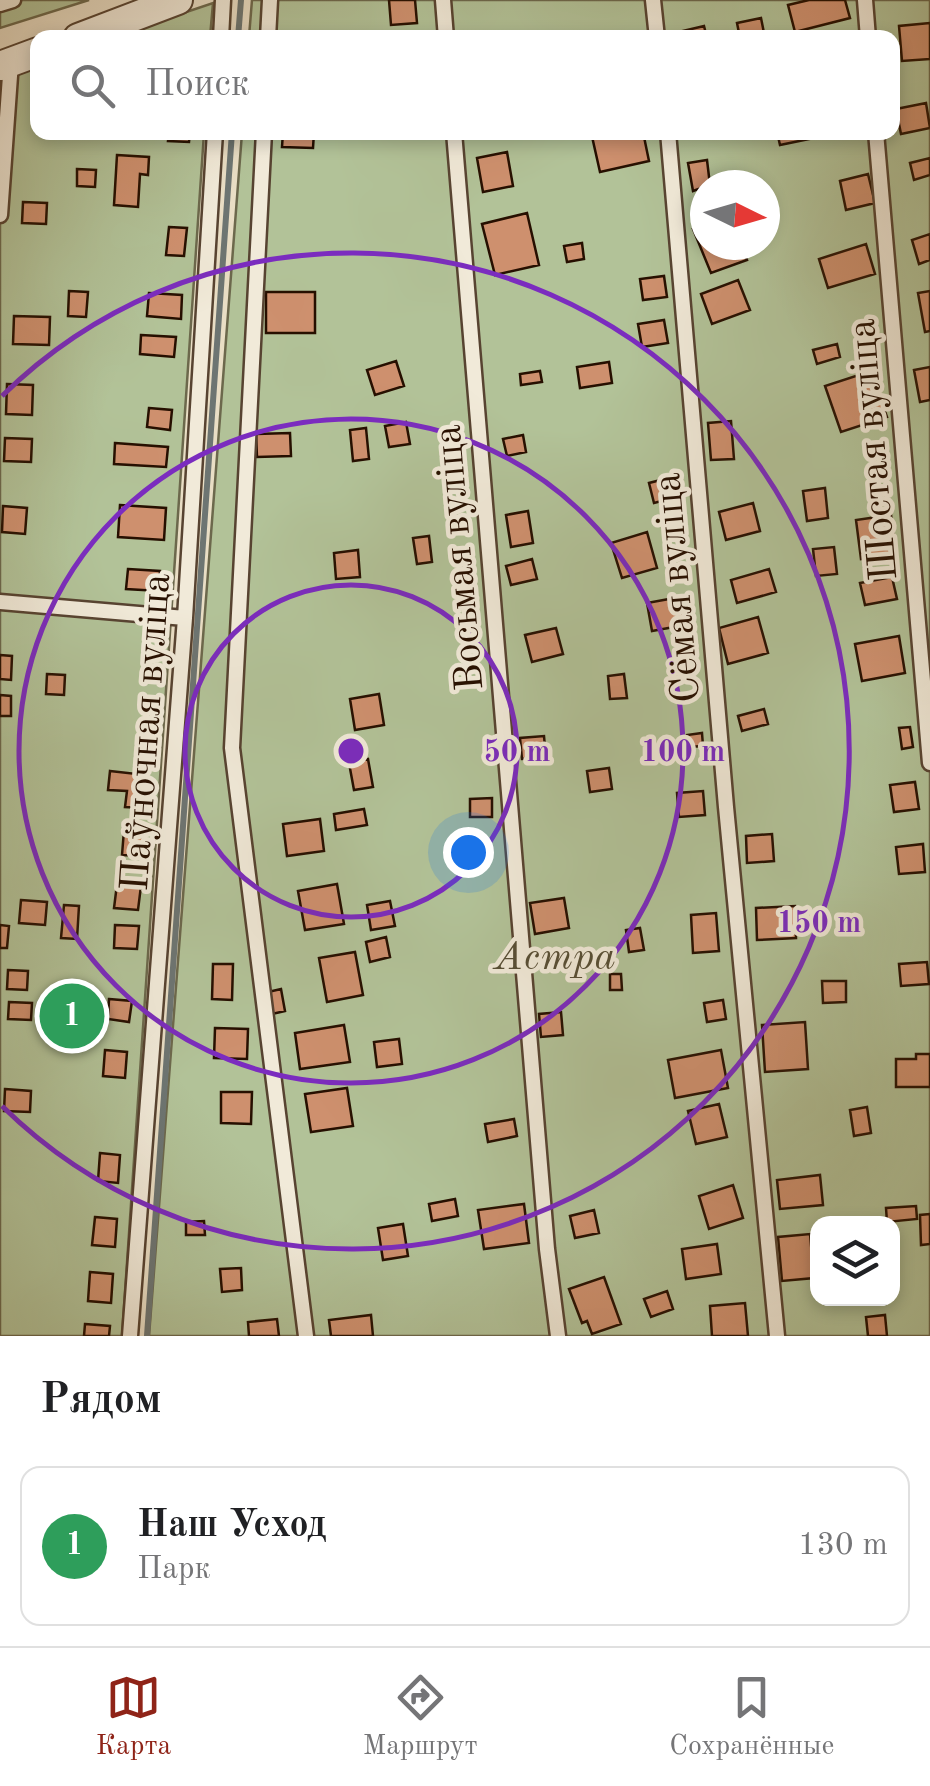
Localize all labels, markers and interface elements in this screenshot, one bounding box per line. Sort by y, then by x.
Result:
search box [30,30,900,140]
icon: search [65,58,120,113]
text: Поиск [145,66,250,104]
north arrow [690,170,780,260]
street label: Шостая вуліца [844,317,906,582]
street label: Восьмая вуліца [429,423,493,692]
street label: Сёмая вуліца [649,471,709,704]
street label: Паўночная вуліца [117,572,179,893]
centre of rings [333,733,369,769]
text: 50 m [483,738,551,768]
text: 100 m [641,738,725,768]
your location [443,827,494,878]
text: 150 m [777,909,861,939]
park label: Астра [492,939,616,979]
pin: 1 [40,978,104,1054]
map controls [810,1216,900,1306]
button: layers [810,1216,900,1306]
text: Рядом [40,1380,162,1422]
text: Наш Усход [137,1507,327,1545]
text: 1 [65,1530,84,1562]
text: 130 m [798,1530,888,1562]
text: Парк [137,1554,211,1586]
tab: Карта [96,1670,171,1765]
tab: Маршрут [363,1670,478,1765]
tab: Сохранённые [669,1670,834,1765]

